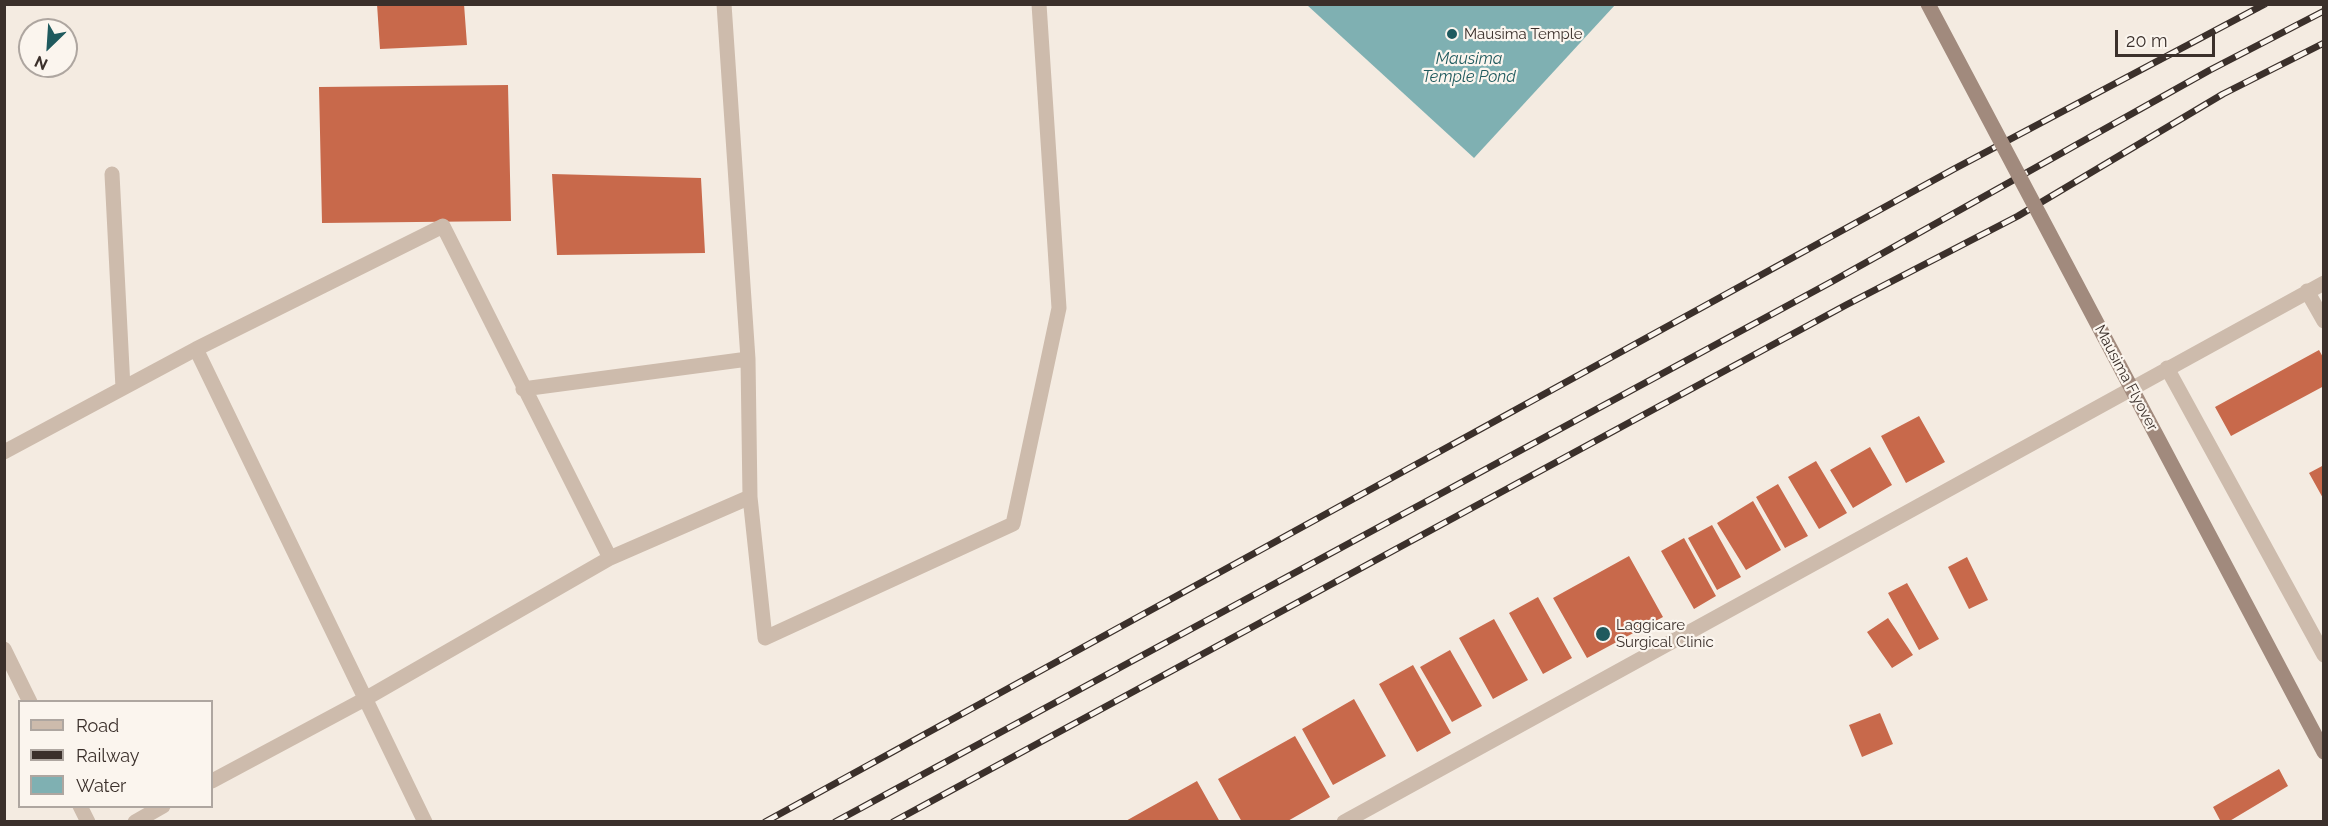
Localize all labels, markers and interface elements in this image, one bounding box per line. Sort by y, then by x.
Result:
north arrow [18,18,78,78]
scale bar [2118,18,2218,56]
place label: Mausima Temple [1464,25,1583,43]
marker: Mausima Temple [1445,27,1459,41]
text: 20 m [2126,30,2168,51]
water label: Mausima Temple Pond [1422,49,1516,87]
text: N [31,52,51,74]
street label: Mausima Flyover [2090,322,2162,434]
place label: Laggicare Surgical Clinic [1616,616,1714,651]
marker: Laggicare Surgical Clinic [1594,625,1612,643]
legend [18,700,213,808]
text: Road [76,715,119,736]
text: Railway [76,745,140,766]
text: Water [76,775,126,796]

